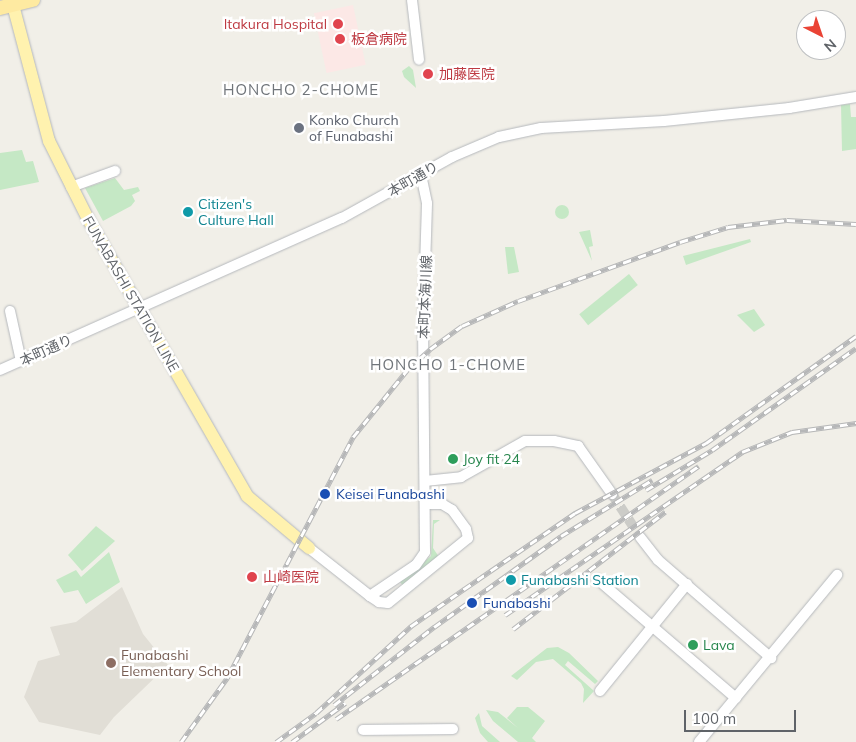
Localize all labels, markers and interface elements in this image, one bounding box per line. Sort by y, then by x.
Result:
north arrow [796,10,846,60]
place label: Itakura Hospital [224,16,327,32]
marker: Itakura Hospital [331,17,345,31]
place label: 板倉病院 [351,31,407,47]
marker: 板倉病院 [333,32,347,46]
text: N [820,35,840,56]
place label: 加藤医院 [439,66,495,82]
marker: 加藤医院 [421,67,435,81]
district label: HONCHO 2-CHOME [221,81,381,99]
place label: Konko Church of Funabashi [309,112,399,144]
marker: Konko Church of Funabashi [293,122,305,134]
street label: 本町通り [385,158,441,200]
place label: Citizen's Culture Hall [198,196,274,228]
marker: Citizen's Culture Hall [182,206,194,218]
street label: FUNABASHI STATION LINE [79,213,183,375]
street label: 本町本海川線 [415,255,435,339]
street label: 本町通り [17,331,75,369]
district label: HONCHO 1-CHOME [368,356,528,374]
place label: Joy fit 24 [463,451,520,467]
marker: Joy fit 24 [447,453,459,465]
place label: Keisei Funabashi [336,486,445,502]
marker: Keisei Funabashi [318,487,332,501]
place label: 山崎医院 [263,569,319,585]
marker: 山崎医院 [245,570,259,584]
place label: Funabashi Station [521,572,639,588]
marker: Funabashi Station [505,574,517,586]
place label: Funabashi [483,595,551,611]
marker: Funabashi [465,596,479,610]
place label: Lava [703,637,735,653]
marker: Lava [687,639,699,651]
place label: Funabashi Elementary School [121,647,241,680]
marker: Funabashi Elementary School [105,657,117,669]
scale bar [686,700,798,732]
text: 100 m [692,709,736,728]

